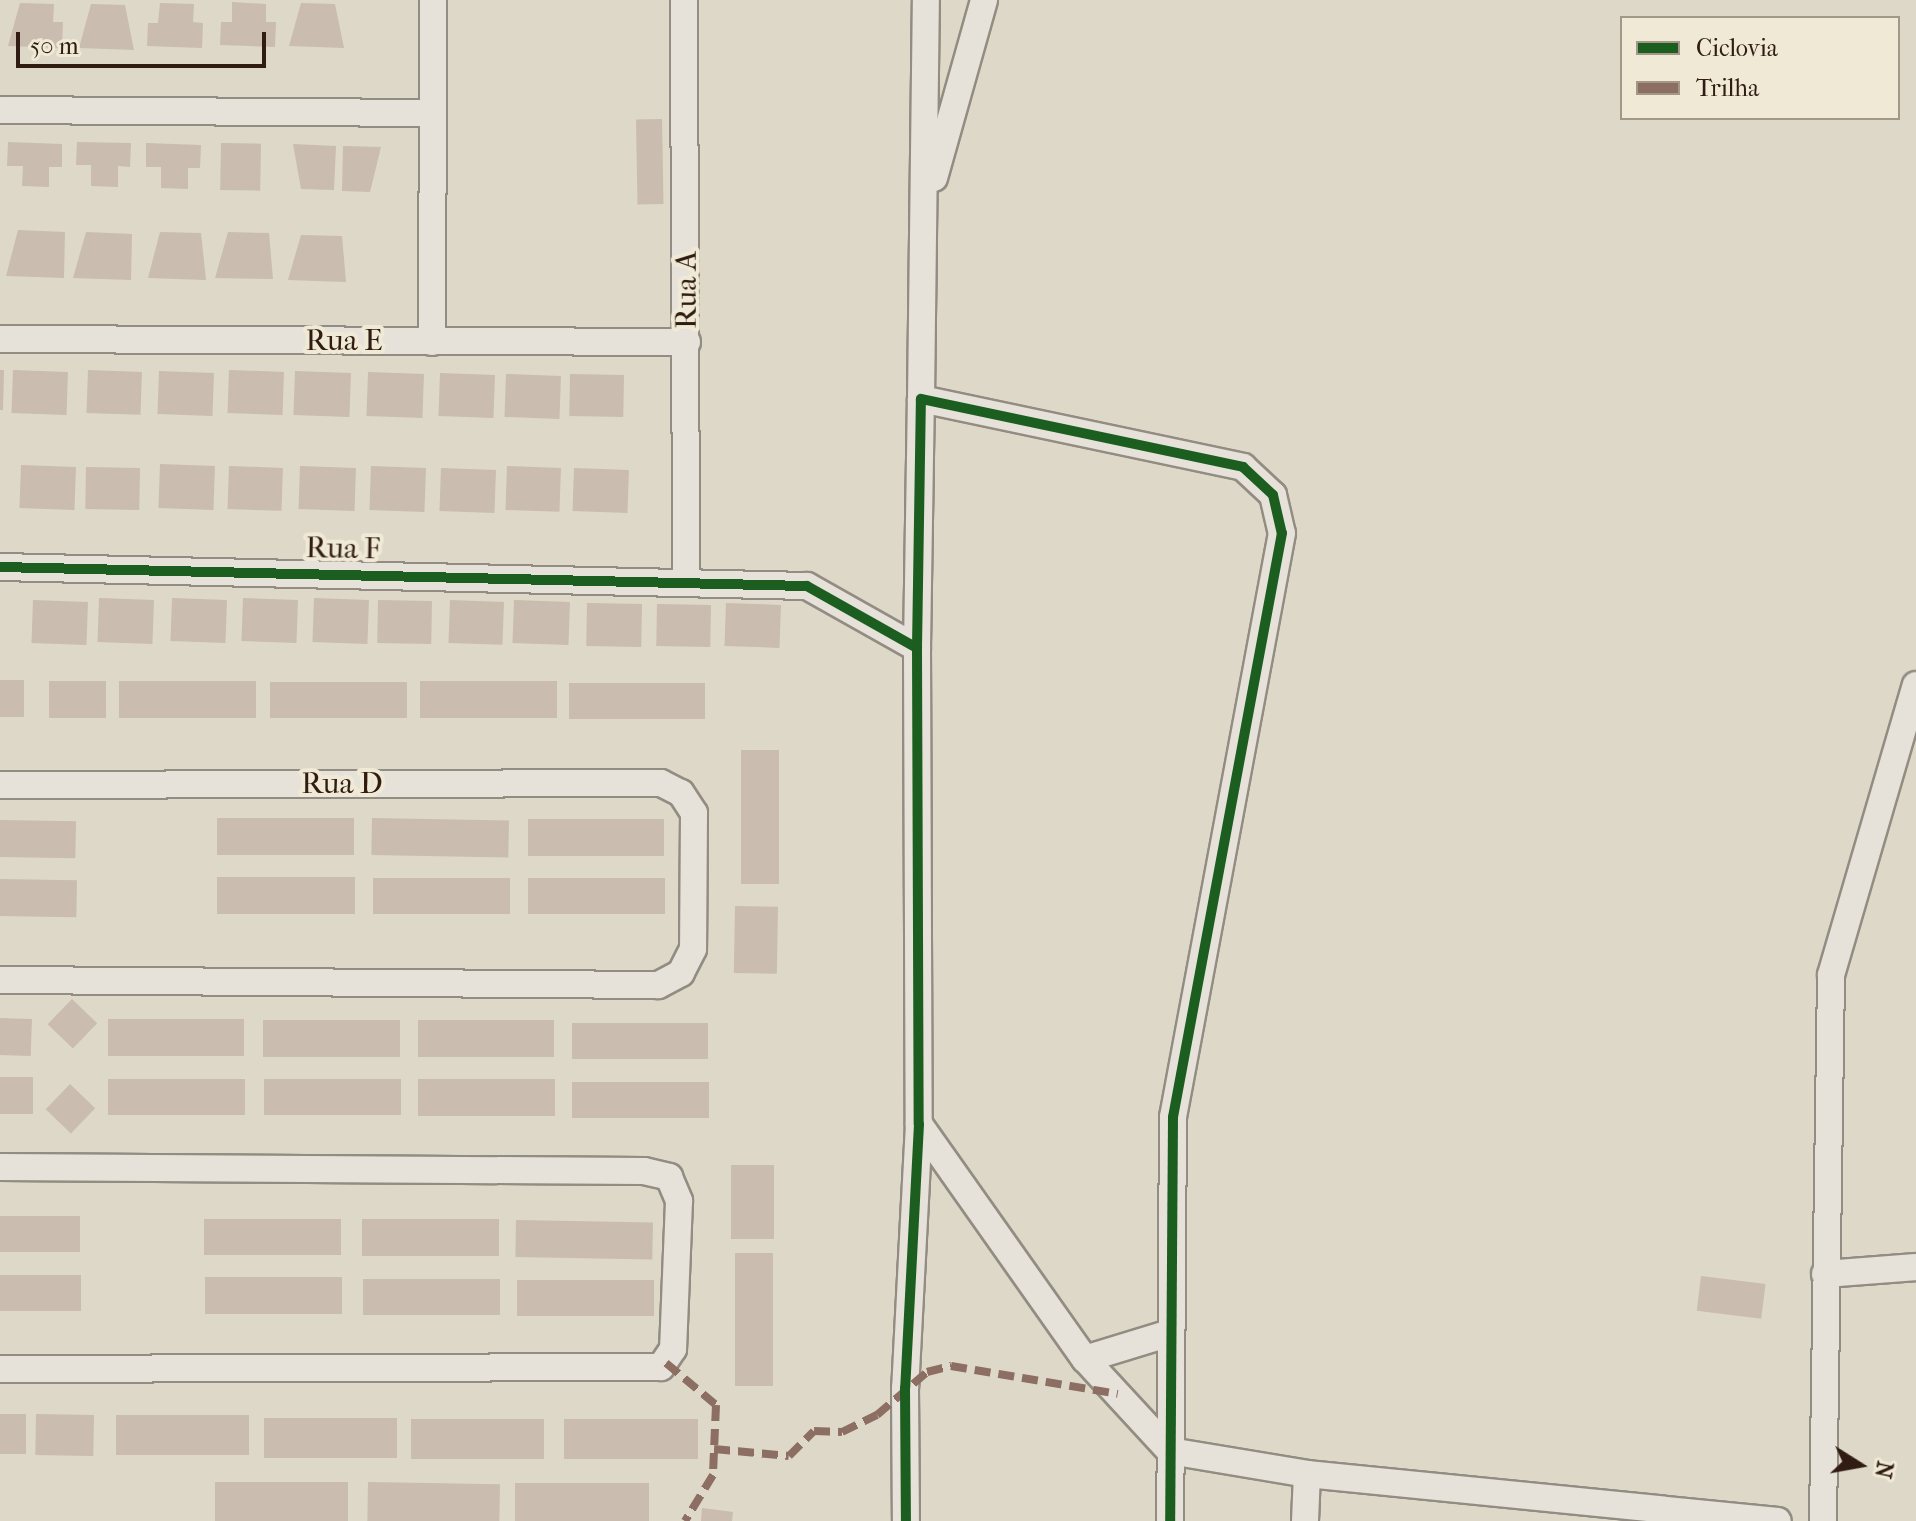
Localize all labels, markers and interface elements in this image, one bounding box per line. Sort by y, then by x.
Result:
scale bar [20,16,270,66]
legend [1620,16,1900,120]
text: 50 m [30,32,79,60]
text: Ciclovia [1696,34,1778,62]
text: Trilha [1696,74,1759,102]
street label: Rua A [669,251,705,329]
street label: Rua E [306,323,382,359]
street label: Rua F [305,530,381,568]
street label: Rua D [301,766,383,802]
north arrow [1820,1425,1900,1505]
text: N [1869,1459,1898,1480]

